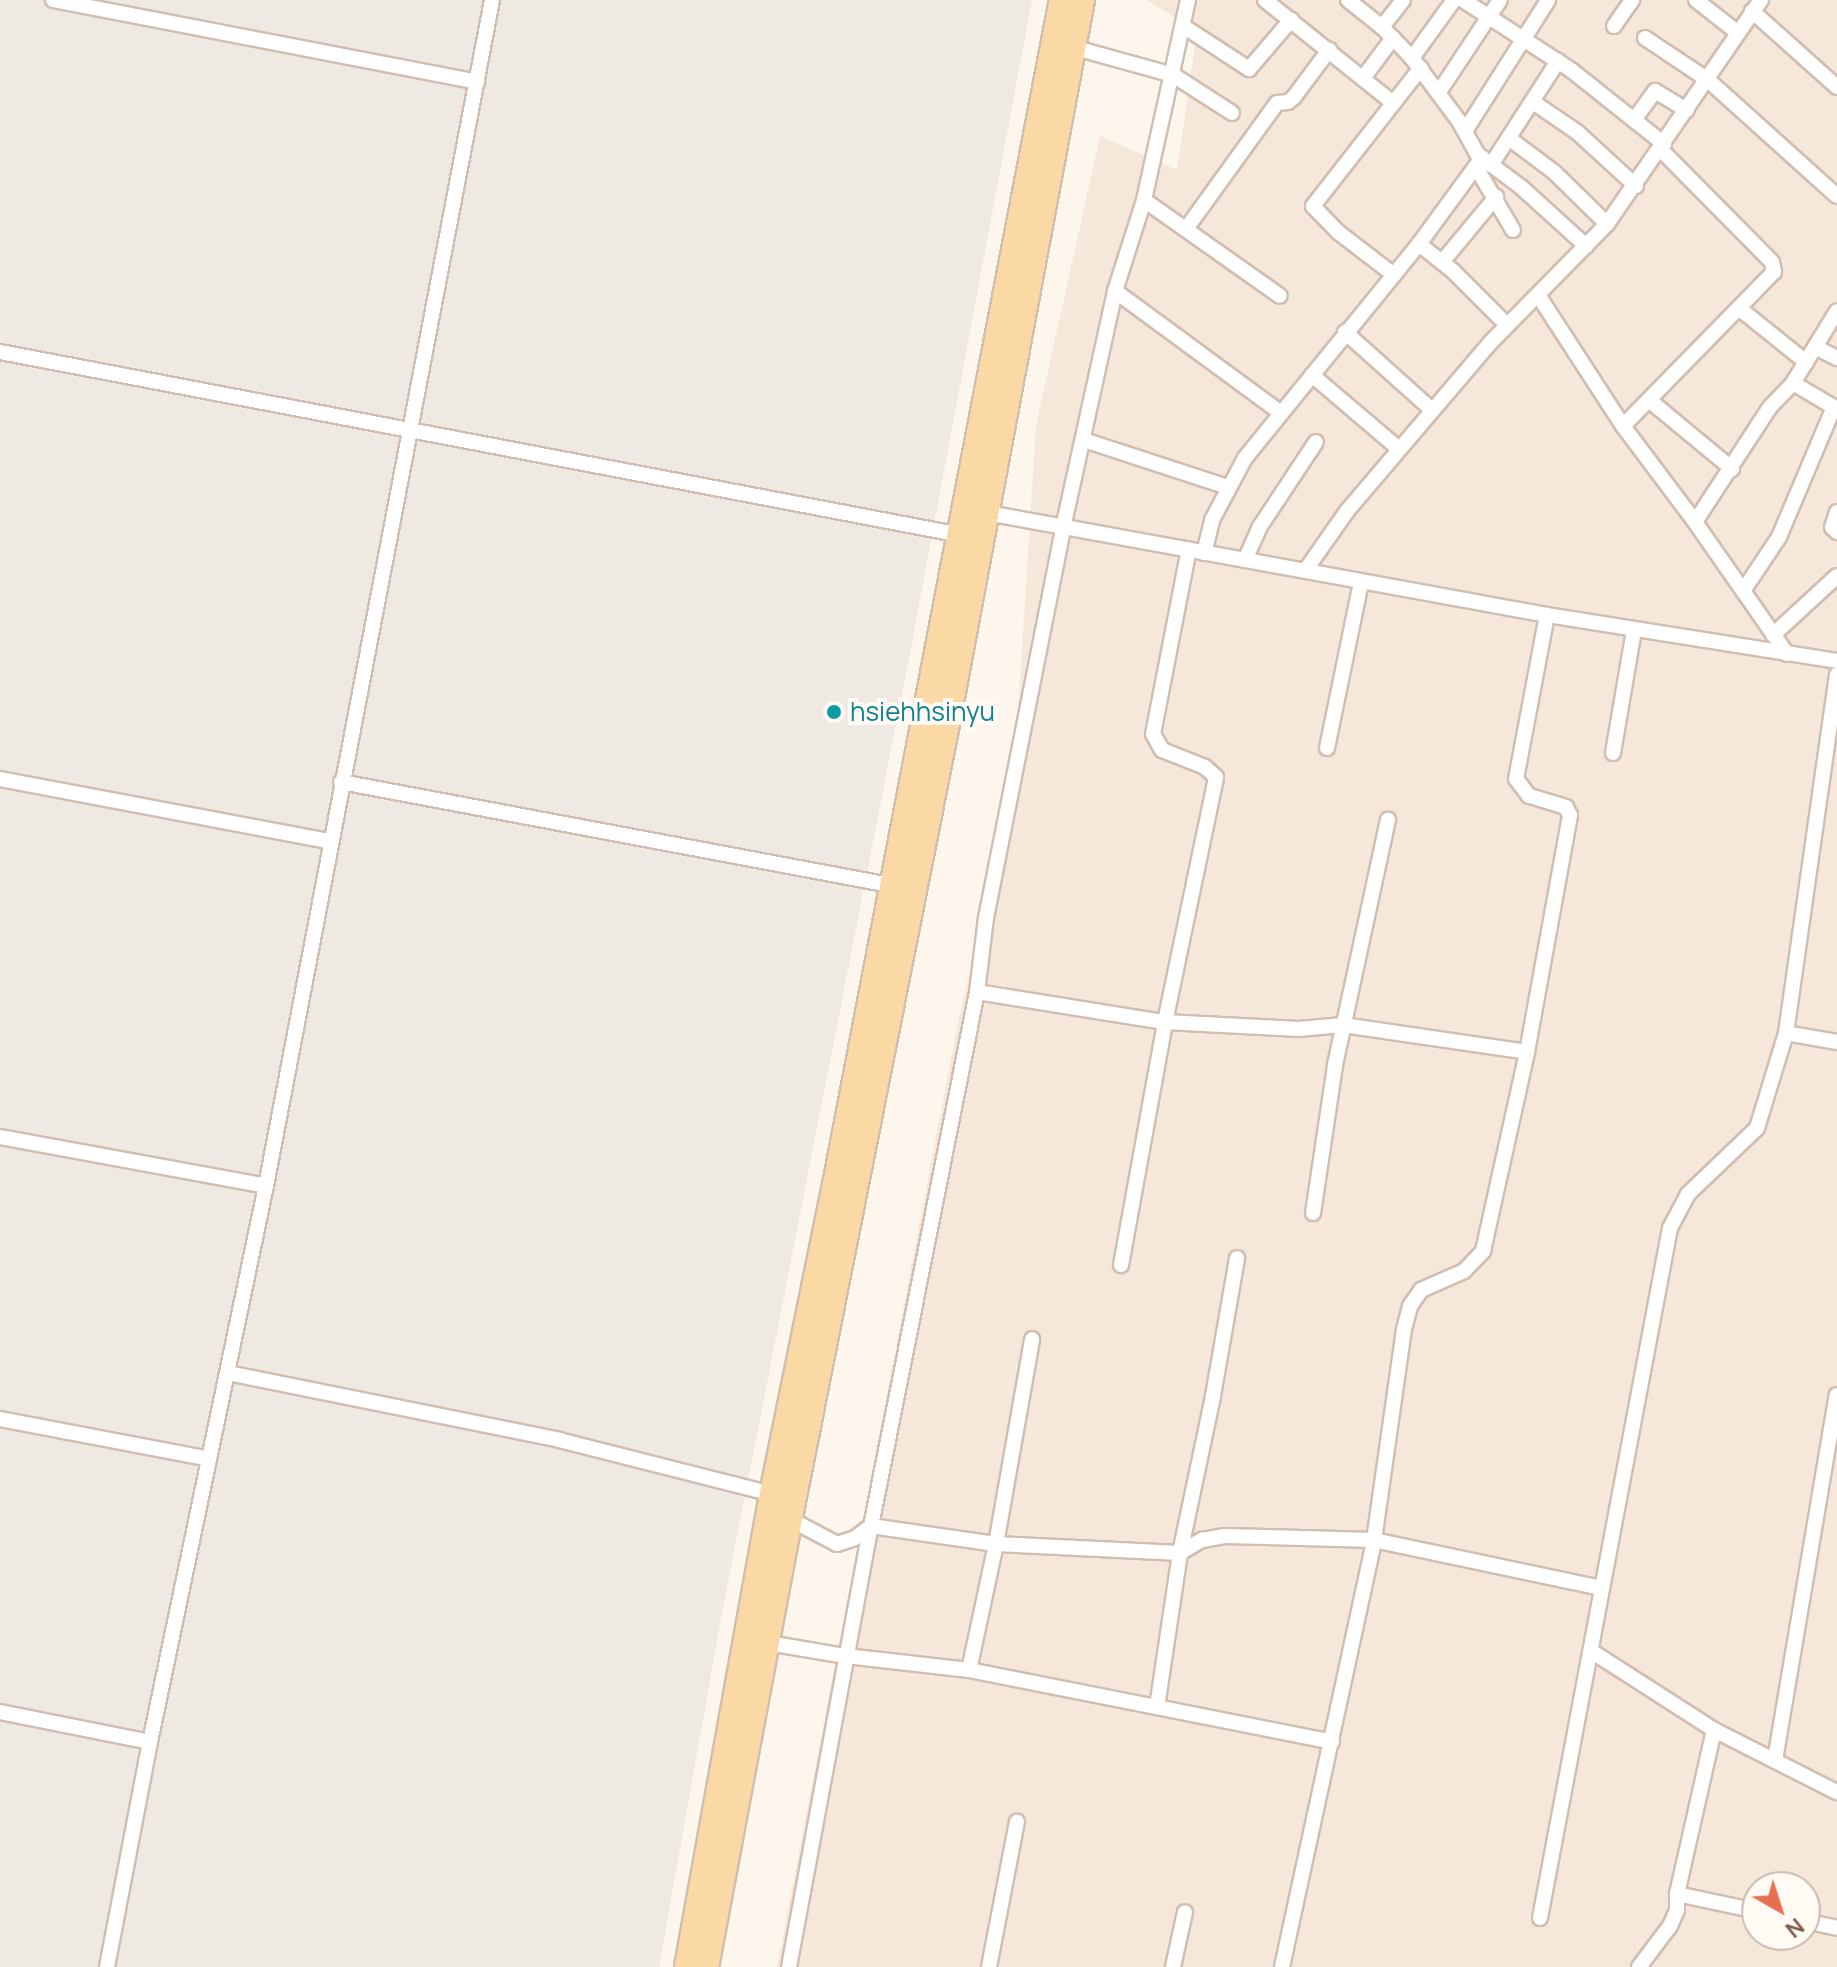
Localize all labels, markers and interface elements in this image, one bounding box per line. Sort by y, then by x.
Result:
place label: hsiehhsinyu [850,696,995,728]
marker: hsiehhsinyu [825,703,843,721]
north arrow [1741,1871,1821,1951]
text: N [1779,1911,1810,1945]

